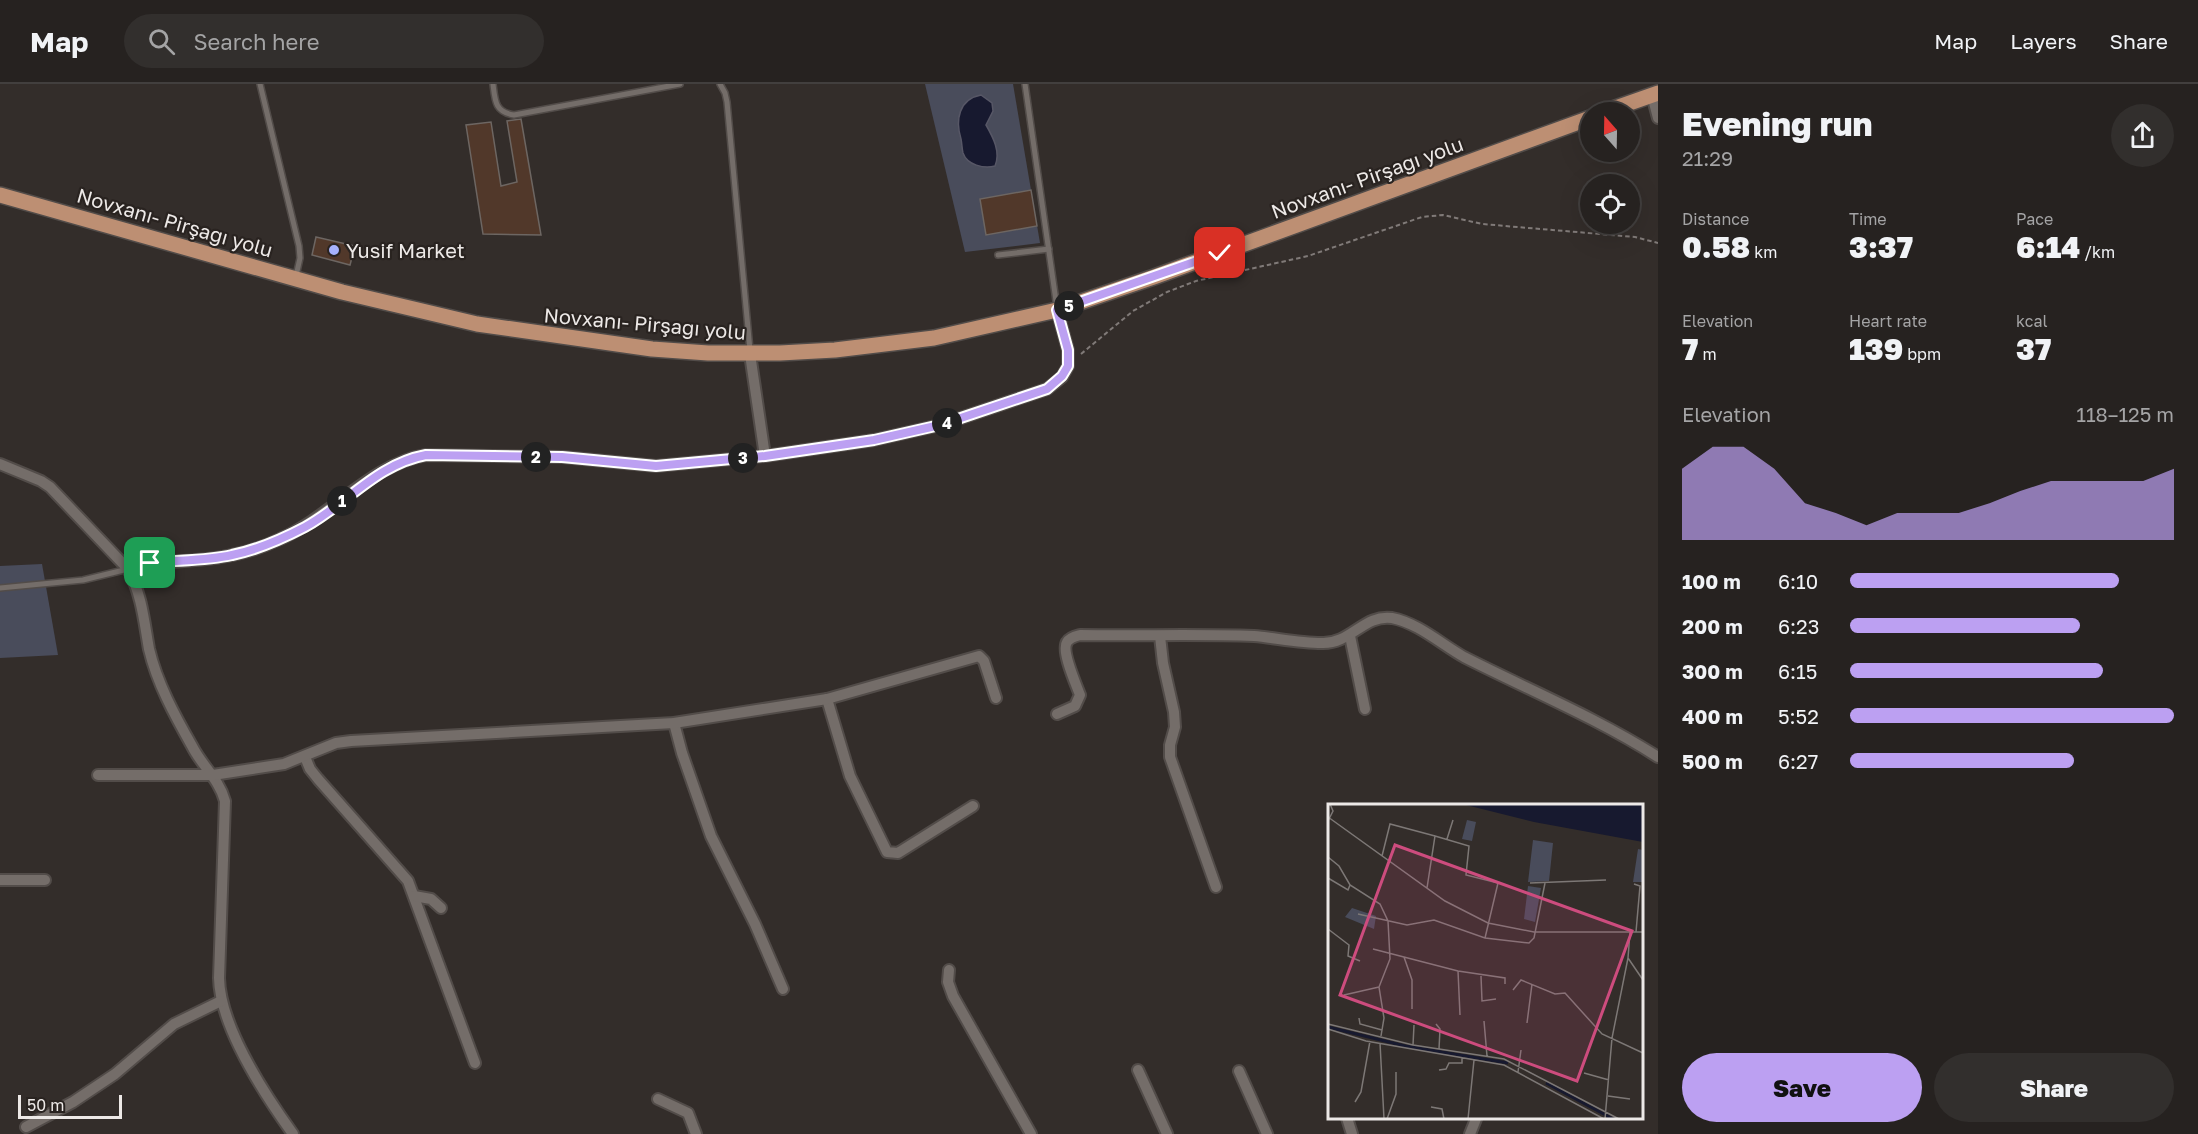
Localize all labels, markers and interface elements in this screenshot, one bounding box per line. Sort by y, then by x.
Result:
search box [124,14,544,68]
text: Map [30,25,88,58]
icon: search [145,25,178,58]
text: Search here [193,28,319,55]
text: Map [1934,28,1977,54]
text: Layers [2010,28,2077,54]
text: Share [2110,28,2168,54]
north arrow [1580,102,1640,162]
map controls [1580,102,1640,234]
text: Evening run [1682,104,1873,143]
button: share [2111,104,2174,167]
street label: Novxanı- Pirşağı yolu [1268,131,1466,223]
text: 21:29 [1682,146,1733,170]
button: locate [1580,174,1640,234]
street label: Novxanı- Pirşağı yolu [74,183,276,261]
text: Distance [1682,209,1749,229]
text: Time [1849,209,1887,229]
text: Pace [2016,209,2053,229]
pin [1194,227,1245,278]
text: 0.58 [1682,229,1750,265]
text: 3:37 [1849,229,1913,265]
text: 6:14 [2016,229,2080,265]
icon: check [1203,236,1236,269]
place label: Yusif Market [346,238,465,262]
text: km [1750,242,1777,262]
text: /km [2080,242,2115,262]
marker: Yusif Market [327,243,341,257]
pin: 5 [1054,291,1084,321]
text: 5 [1064,296,1074,316]
street label: Novxanı- Pirşağı yolu [543,302,747,344]
text: Elevation [1682,311,1753,331]
text: Heart rate [1849,311,1927,331]
text: kcal [2016,311,2048,331]
text: 7 [1682,331,1698,367]
text: 139 [1849,331,1903,367]
text: 37 [2016,331,2051,367]
text: m [1698,344,1717,364]
text: bpm [1903,344,1941,364]
text: Elevation [1682,402,1771,426]
text: 118–125 m [2076,402,2174,426]
pin: 4 [932,408,962,438]
text: 4 [942,413,952,433]
pin: 2 [521,442,551,472]
pin: 3 [728,443,758,473]
text: 2 [531,447,541,467]
text: 3 [738,448,748,468]
pin: 1 [327,486,357,516]
text: 1 [338,491,346,511]
pin [124,537,175,588]
icon: arrive [133,546,166,579]
text: 100 m [1682,569,1741,593]
text: 6:10 [1778,569,1818,593]
text: 200 m [1682,614,1743,638]
text: 6:23 [1778,614,1819,638]
text: 300 m [1682,659,1743,683]
text: 6:15 [1778,659,1817,683]
text: 400 m [1682,704,1743,728]
text: 5:52 [1778,704,1819,728]
text: 500 m [1682,749,1743,773]
text: 6:27 [1778,749,1818,773]
inset map [1328,804,1643,1119]
button: Save [1682,1053,1922,1122]
button: Share [1934,1053,2174,1122]
scale bar [18,1092,122,1120]
text: 50 m [27,1095,64,1115]

